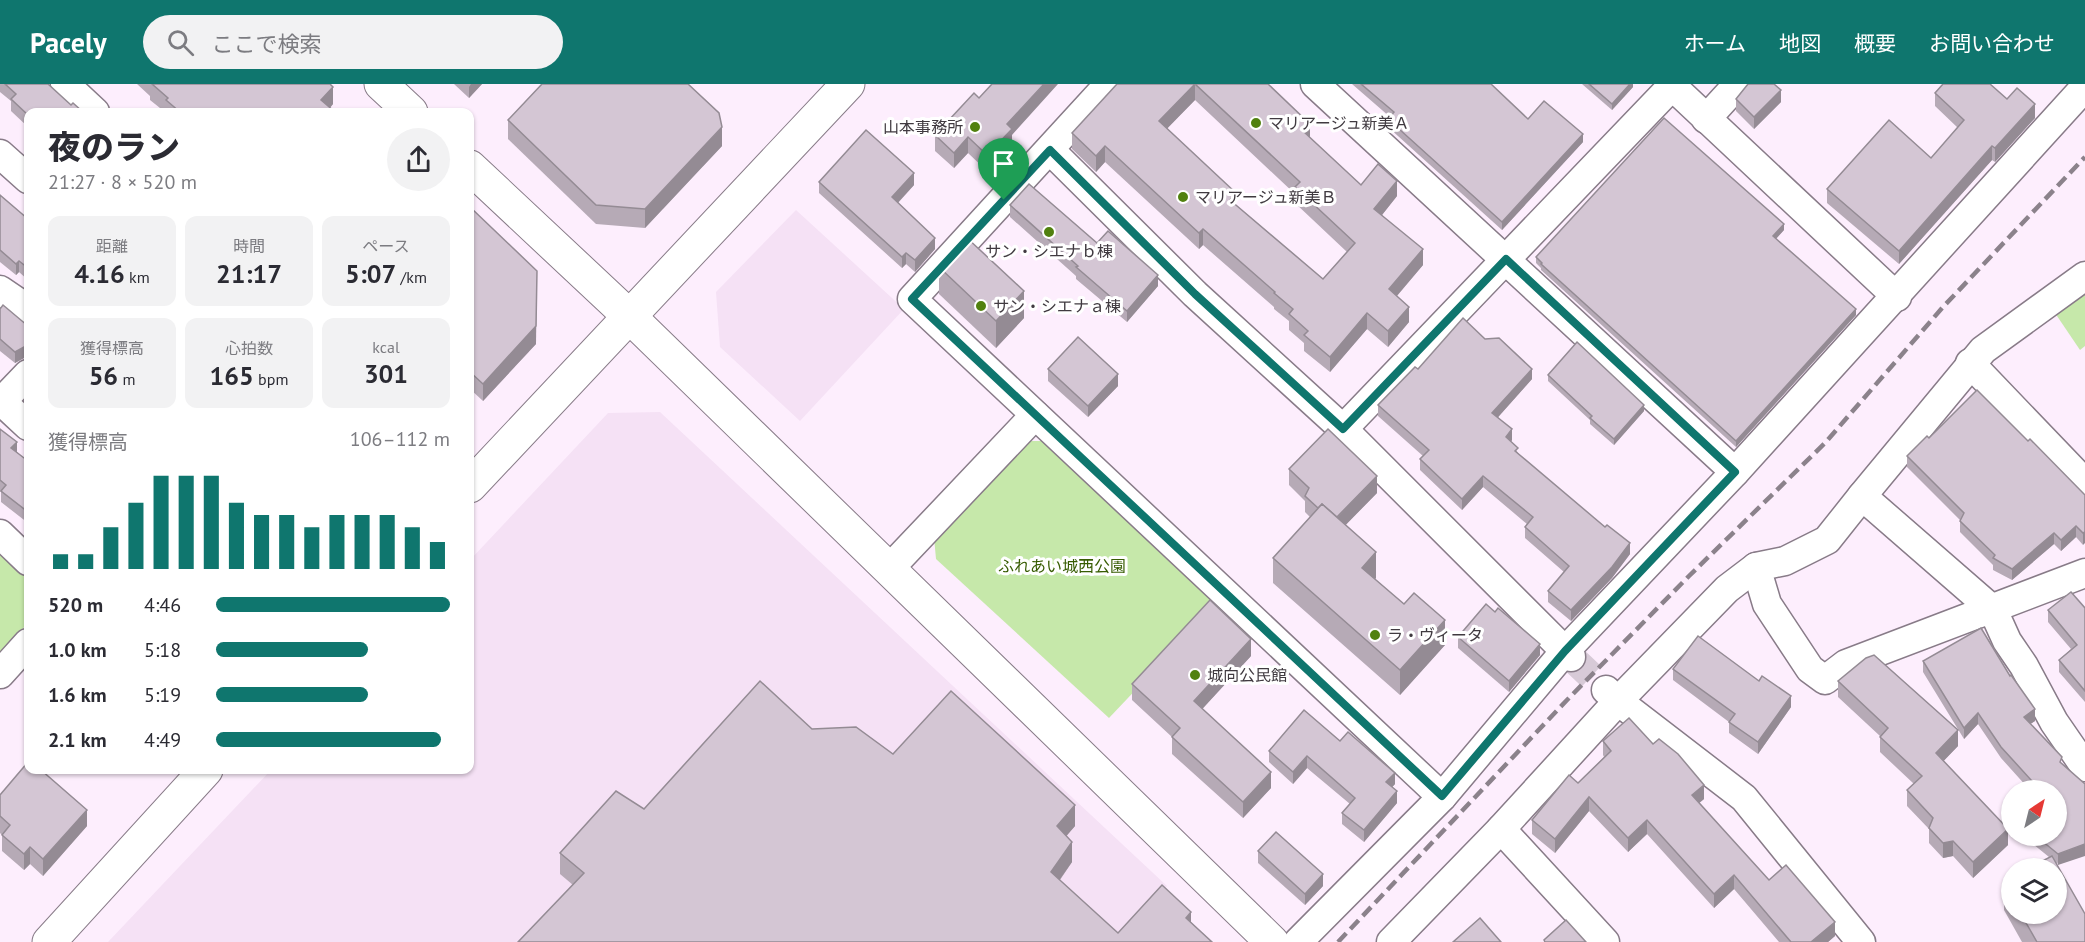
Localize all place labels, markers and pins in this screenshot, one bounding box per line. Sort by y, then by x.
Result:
place label: マリアージュ新美Ａ [1268,113,1410,133]
marker: マリアージュ新美Ａ [1249,116,1263,130]
place label: 山本事務所 [883,117,963,137]
marker: 山本事務所 [968,120,982,134]
pin [978,138,1029,200]
place label: マリアージュ新美Ｂ [1195,187,1337,207]
marker: マリアージュ新美Ｂ [1176,190,1190,204]
marker: サン・シエナｂ棟 [1042,225,1056,239]
place label: サン・シエナｂ棟 [985,241,1113,261]
place label: サン・シエナａ棟 [993,296,1121,316]
marker: サン・シエナａ棟 [974,299,988,313]
place label: ラ・ヴィータ [1387,625,1483,645]
marker: ラ・ヴィータ [1368,628,1382,642]
place label: 城向公民館 [1207,665,1287,685]
marker: 城向公民館 [1188,668,1202,682]

